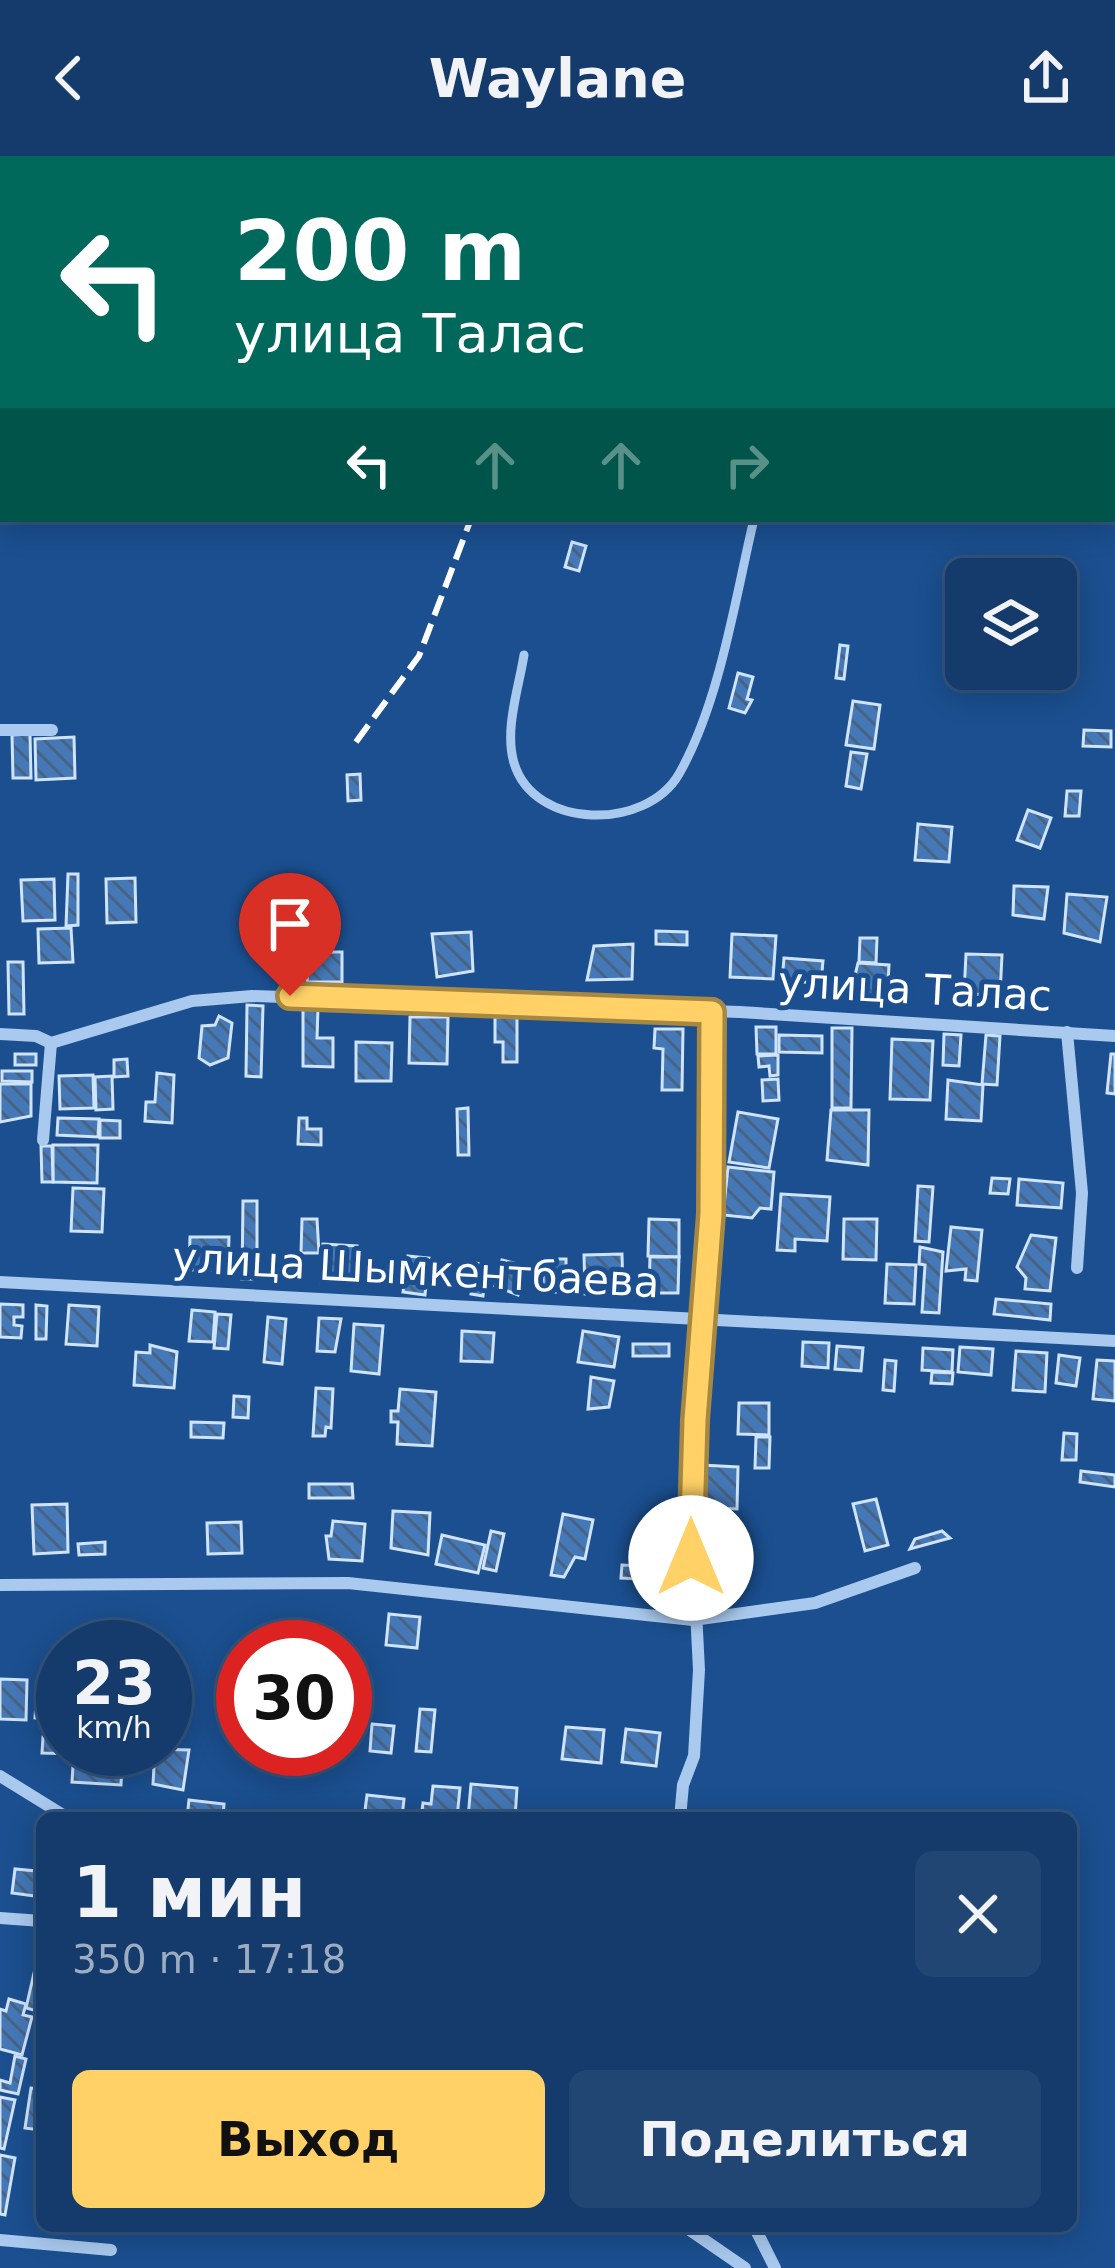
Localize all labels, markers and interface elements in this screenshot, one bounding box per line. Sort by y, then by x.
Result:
icon: back [36,45,102,111]
icon: share [1013,45,1079,111]
text: Waylane [429,47,686,110]
text: 200 m [234,202,526,300]
icon: left [36,204,192,360]
text: улица Талас [234,302,586,365]
icon: left [336,432,402,498]
icon: ahead [462,432,528,498]
icon: ahead [588,432,654,498]
icon: right [714,432,780,498]
map controls [945,558,1077,690]
button: layers [945,558,1077,690]
pin [239,873,341,996]
icon: arrive [257,891,323,957]
street label: улица Талас [777,957,1053,1021]
street label: улица Шымкентбаева [171,1233,661,1307]
position arrow [628,1495,754,1621]
speed limit sign: 30 [216,1620,372,1776]
text: 23 [72,1648,156,1718]
text: km/h [76,1710,152,1745]
text: 1 мин [72,1850,306,1934]
button: close [915,1851,1041,1977]
text: 350 m · 17:18 [72,1937,346,1982]
button: Выход [72,2070,545,2208]
button: Поделиться [569,2070,1041,2208]

